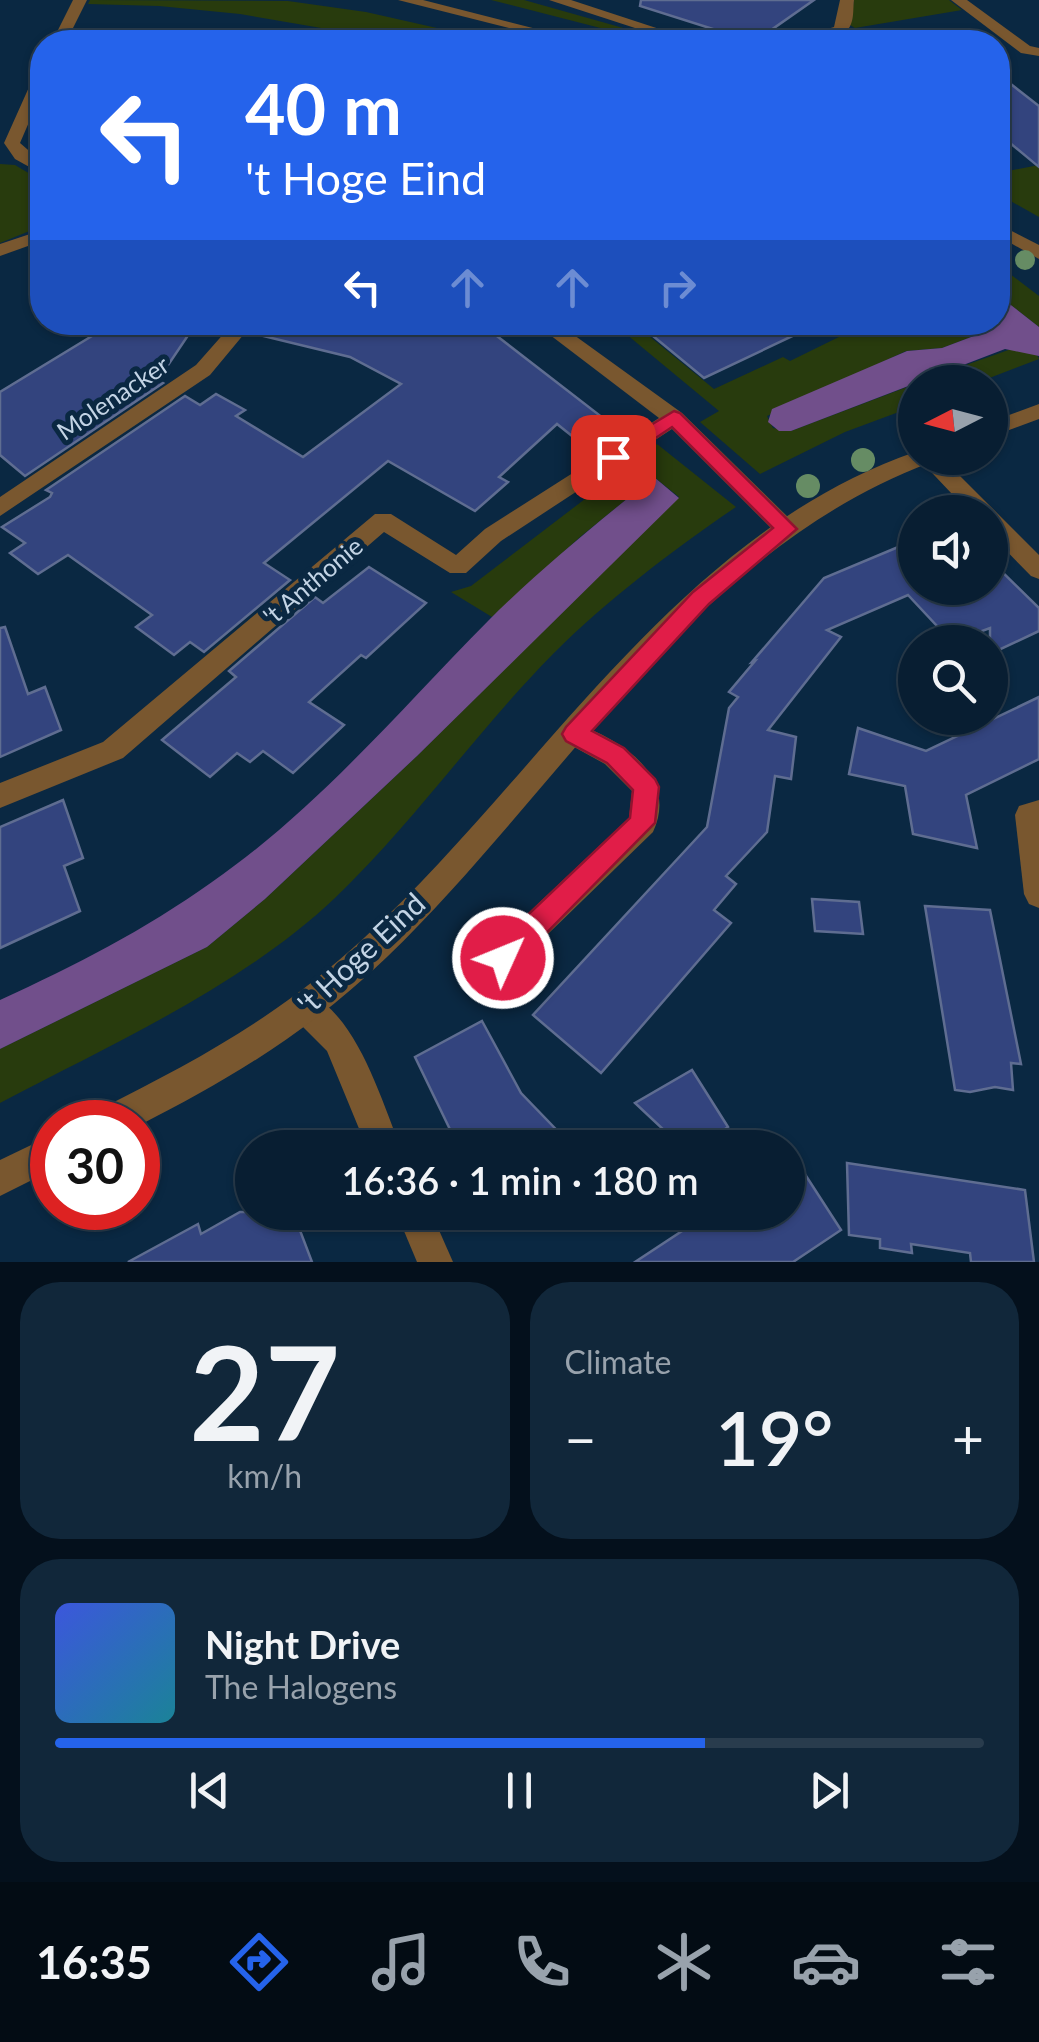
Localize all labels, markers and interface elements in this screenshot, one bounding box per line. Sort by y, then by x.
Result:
text: 40 m [245,66,402,150]
icon: left [80,70,210,200]
text: 't Hoge Eind [245,151,486,205]
icon: left [335,260,390,315]
icon: ahead [440,260,495,315]
icon: ahead [545,260,600,315]
icon: right [650,260,705,315]
street label: Molenacker [51,349,174,446]
north arrow [898,365,1008,475]
map controls [898,365,1008,735]
pin [571,415,656,500]
icon: arrive [586,430,641,485]
button: sound [898,495,1008,605]
street label: 't Anthonie [257,530,368,630]
button: search [898,625,1008,735]
street label: 't Hoge Eind [290,885,432,1021]
position arrow [451,906,555,1010]
speed limit sign: 30 [30,1100,160,1230]
text: 16:36 · 1 min · 180 m [342,1157,698,1203]
text: 27 [189,1313,340,1469]
text: Climate [565,1342,671,1381]
text: 19° [715,1392,833,1482]
text: − [565,1405,596,1471]
text: + [952,1405,984,1471]
text: km/h [227,1456,302,1495]
text: Night Drive [205,1621,400,1667]
text: The Halogens [205,1667,397,1706]
icon: previous [182,1763,237,1818]
icon: pause [492,1763,547,1818]
icon: next [802,1763,857,1818]
icon: directions [224,1927,294,1997]
icon: music [366,1927,436,1997]
icon: phone [507,1927,577,1997]
icon: climate [649,1927,719,1997]
icon: car [791,1927,861,1997]
icon: filters [933,1927,1003,1997]
text: 16:35 [36,1935,152,1989]

